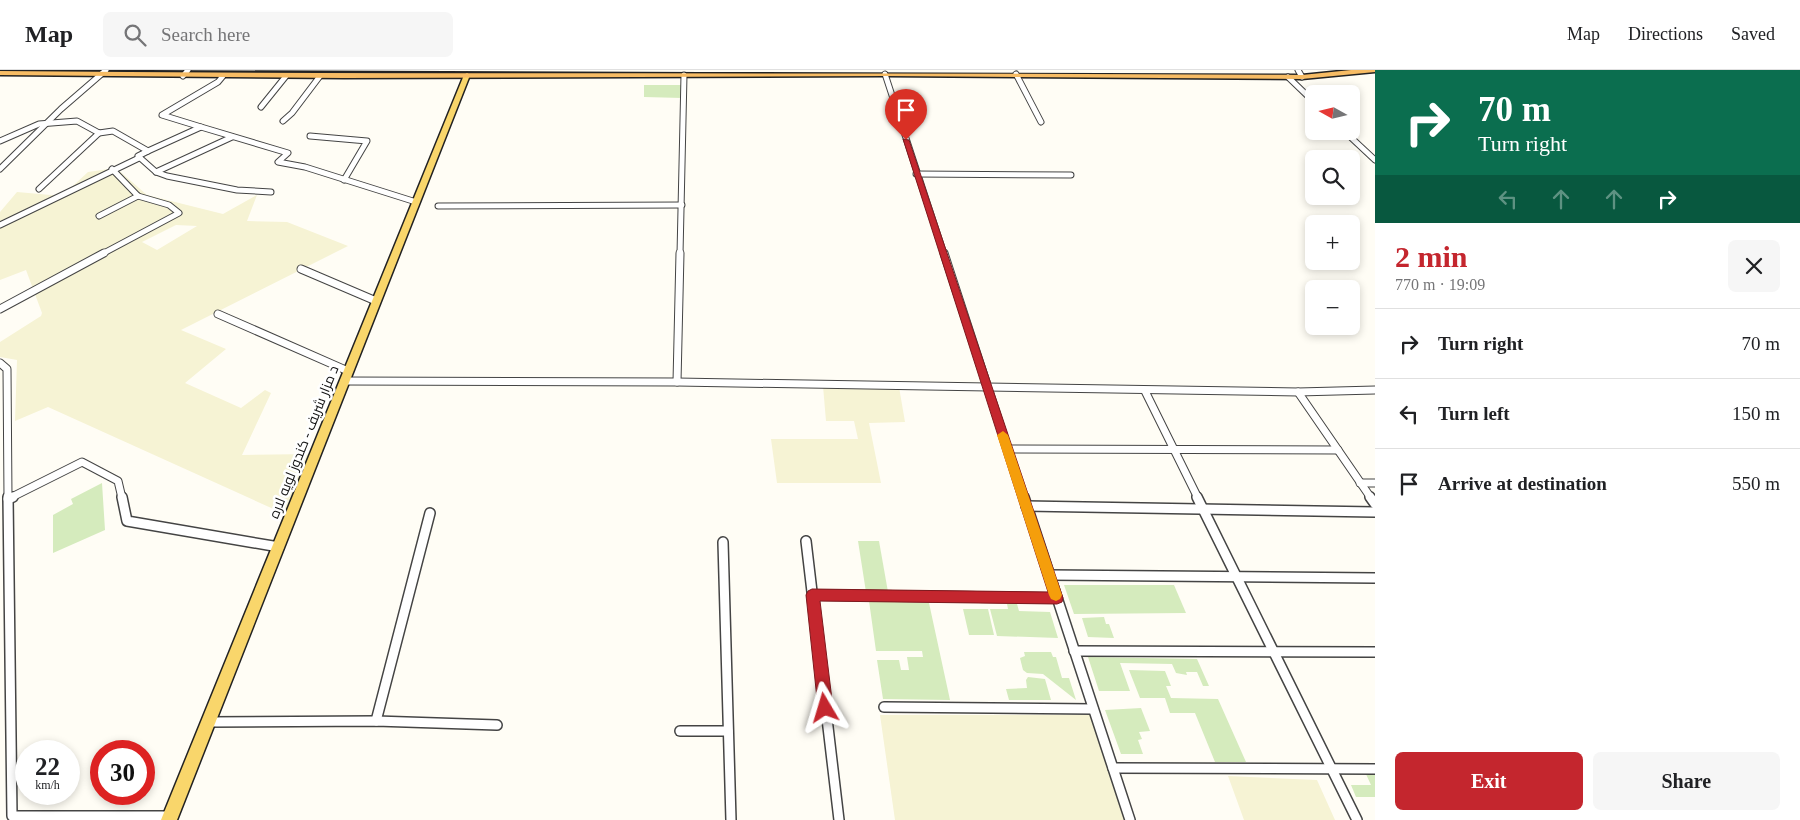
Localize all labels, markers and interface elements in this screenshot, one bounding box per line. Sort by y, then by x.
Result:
search box [103,12,453,57]
text: Map [25,21,73,47]
icon: search [121,21,149,49]
text: Search here [161,24,250,45]
text: Map [1567,24,1600,44]
text: Directions [1628,24,1703,44]
text: Saved [1731,24,1775,44]
north arrow [1305,85,1360,140]
map controls [1305,85,1360,335]
pin [885,89,927,140]
icon: right [1395,90,1460,155]
text: 70 m [1478,90,1551,129]
icon: arrive [892,96,920,124]
text: Turn right [1478,131,1567,156]
button: search [1305,150,1360,205]
icon: left [1494,185,1522,213]
icon: ahead [1547,185,1575,213]
icon: ahead [1600,185,1628,213]
icon: right [1653,185,1681,213]
button: + [1305,215,1360,270]
text: 2 min [1395,240,1468,273]
button: close [1728,240,1780,292]
text: 770 m · 19:09 [1395,276,1485,293]
button: − [1305,280,1360,335]
icon: right [1395,330,1423,358]
text: Turn right [1438,333,1523,354]
text: 70 m [1741,333,1780,354]
street label: د مزار شریف - کندوز لویه لاره [266,363,342,521]
icon: left [1395,400,1423,428]
text: Turn left [1438,403,1510,424]
text: 150 m [1732,403,1780,424]
icon: arrive [1395,470,1423,498]
text: Arrive at destination [1438,473,1607,494]
text: 550 m [1732,473,1780,494]
position arrow [798,681,850,733]
speed limit sign: 30 [90,740,155,805]
button: Exit [1395,752,1583,810]
button: Share [1593,752,1780,810]
text: 22 [35,753,60,780]
text: km/h [35,778,60,792]

